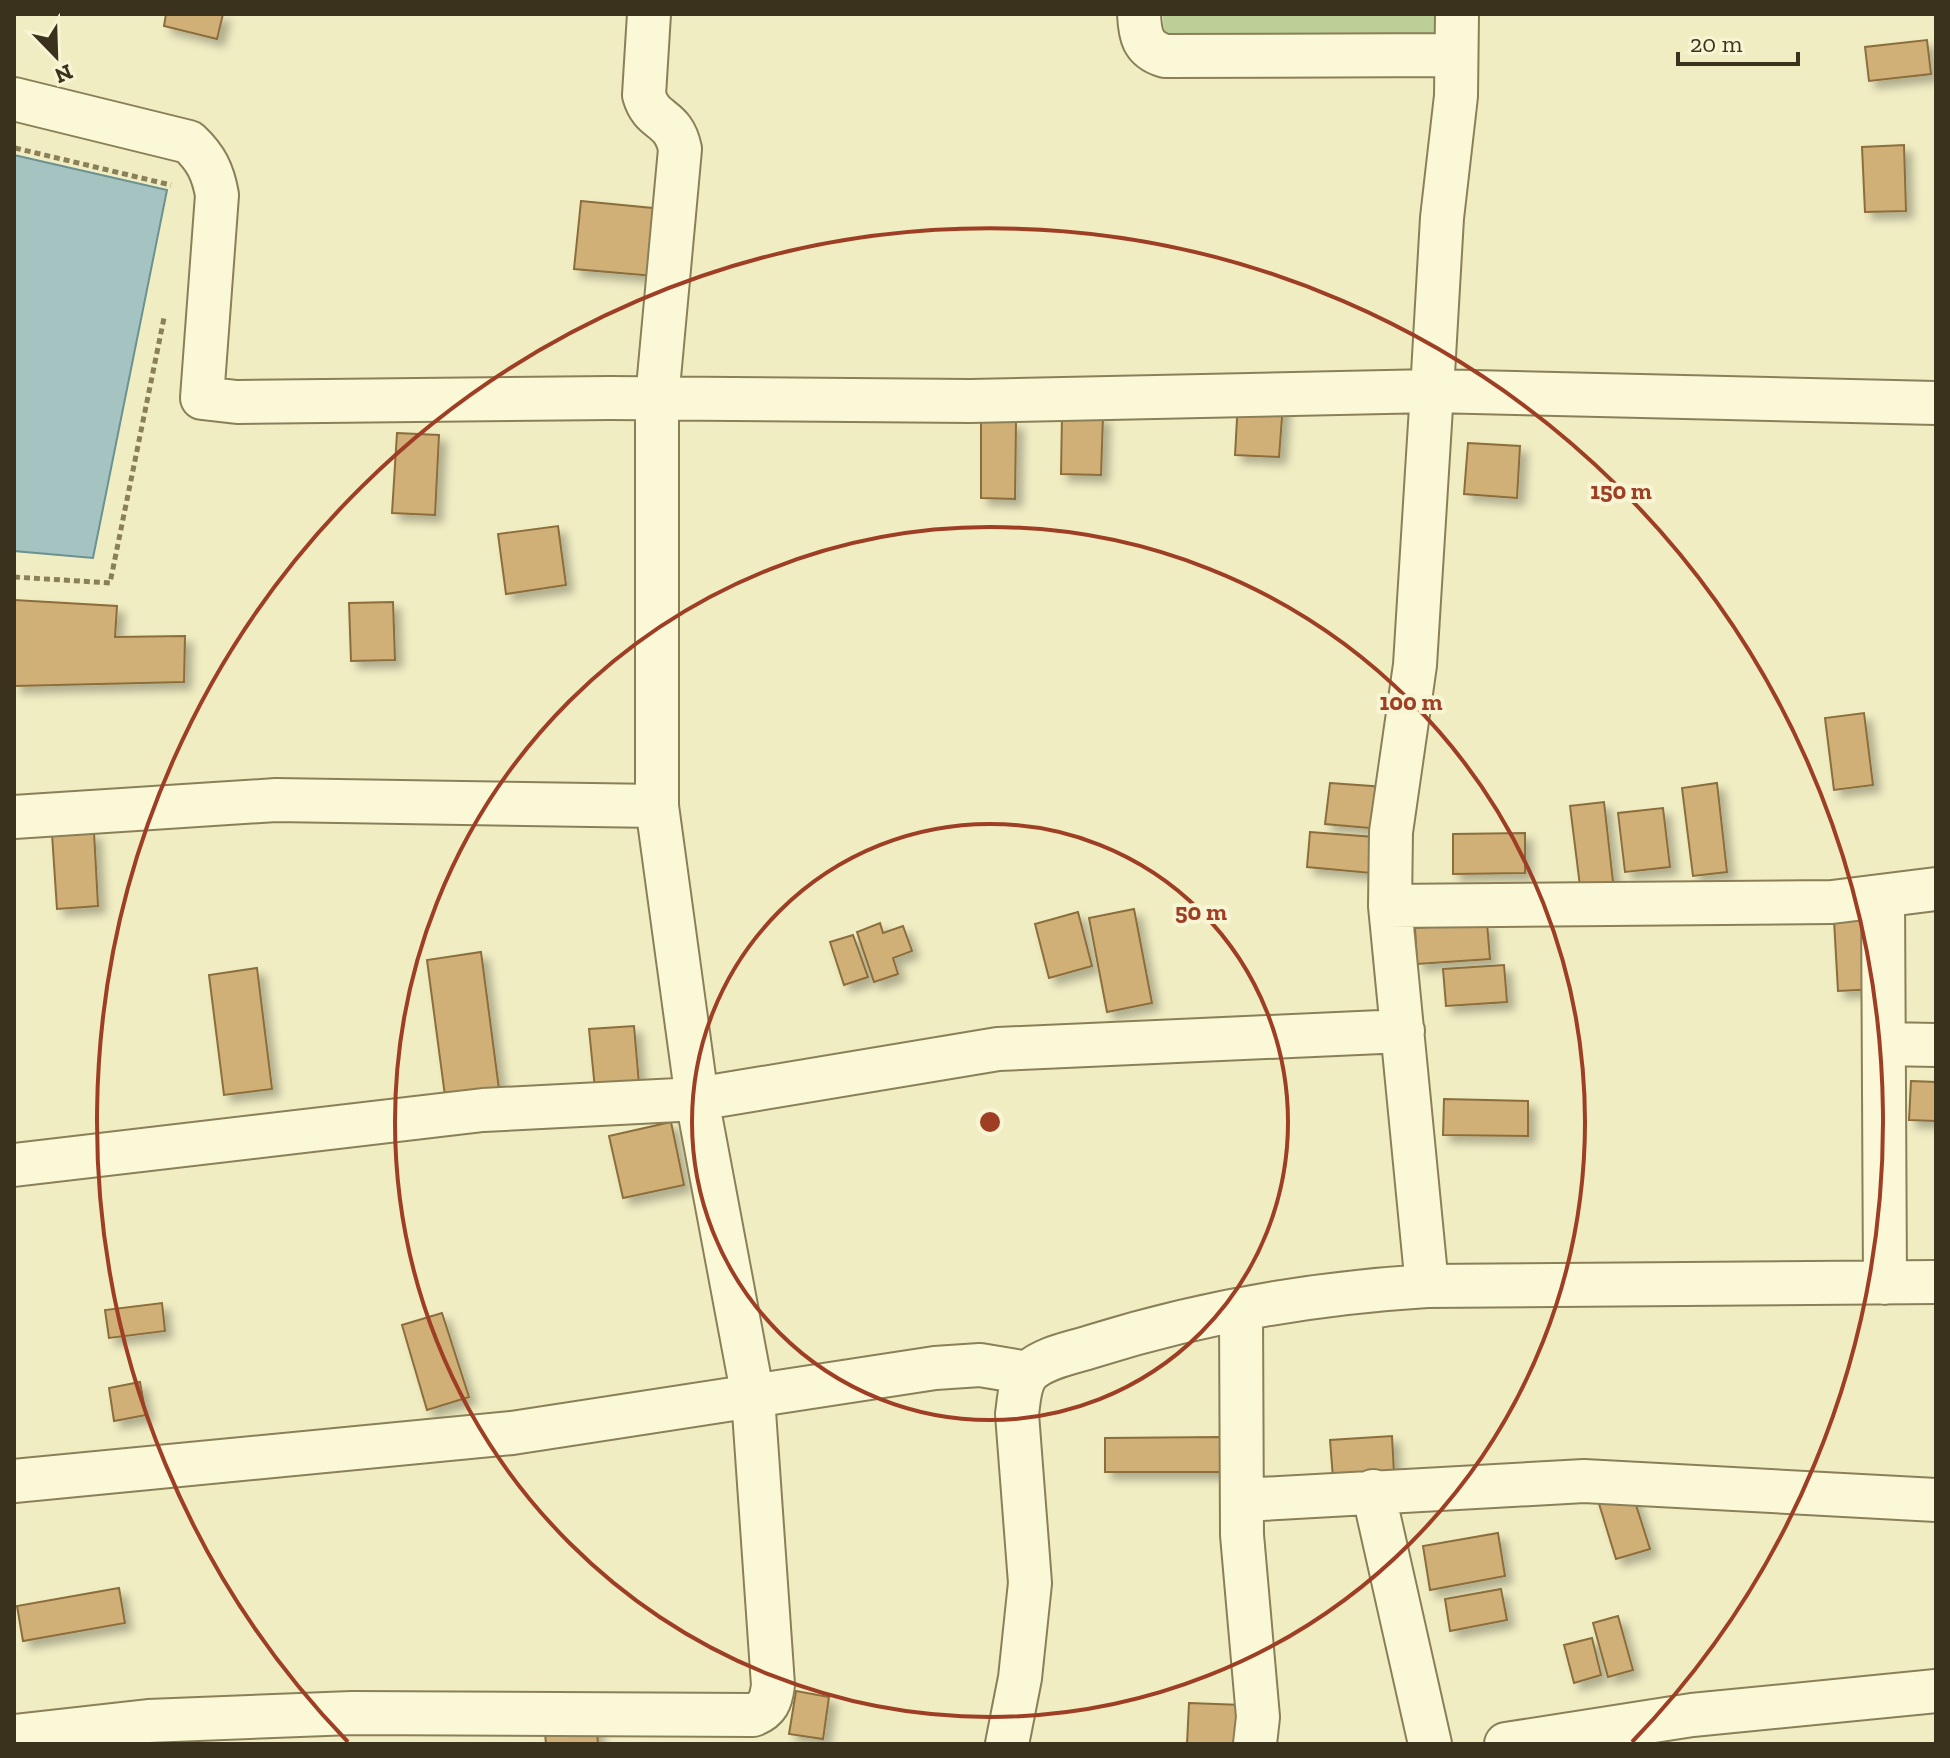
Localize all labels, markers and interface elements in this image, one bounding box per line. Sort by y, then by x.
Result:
north arrow [16,16,96,96]
scale bar [1678,16,1798,66]
text: 20 m [1690,29,1743,58]
text: N [50,58,77,90]
text: 150 m [1590,476,1652,505]
text: 100 m [1380,687,1442,716]
text: 50 m [1175,897,1227,926]
centre of rings [976,1108,1004,1136]

